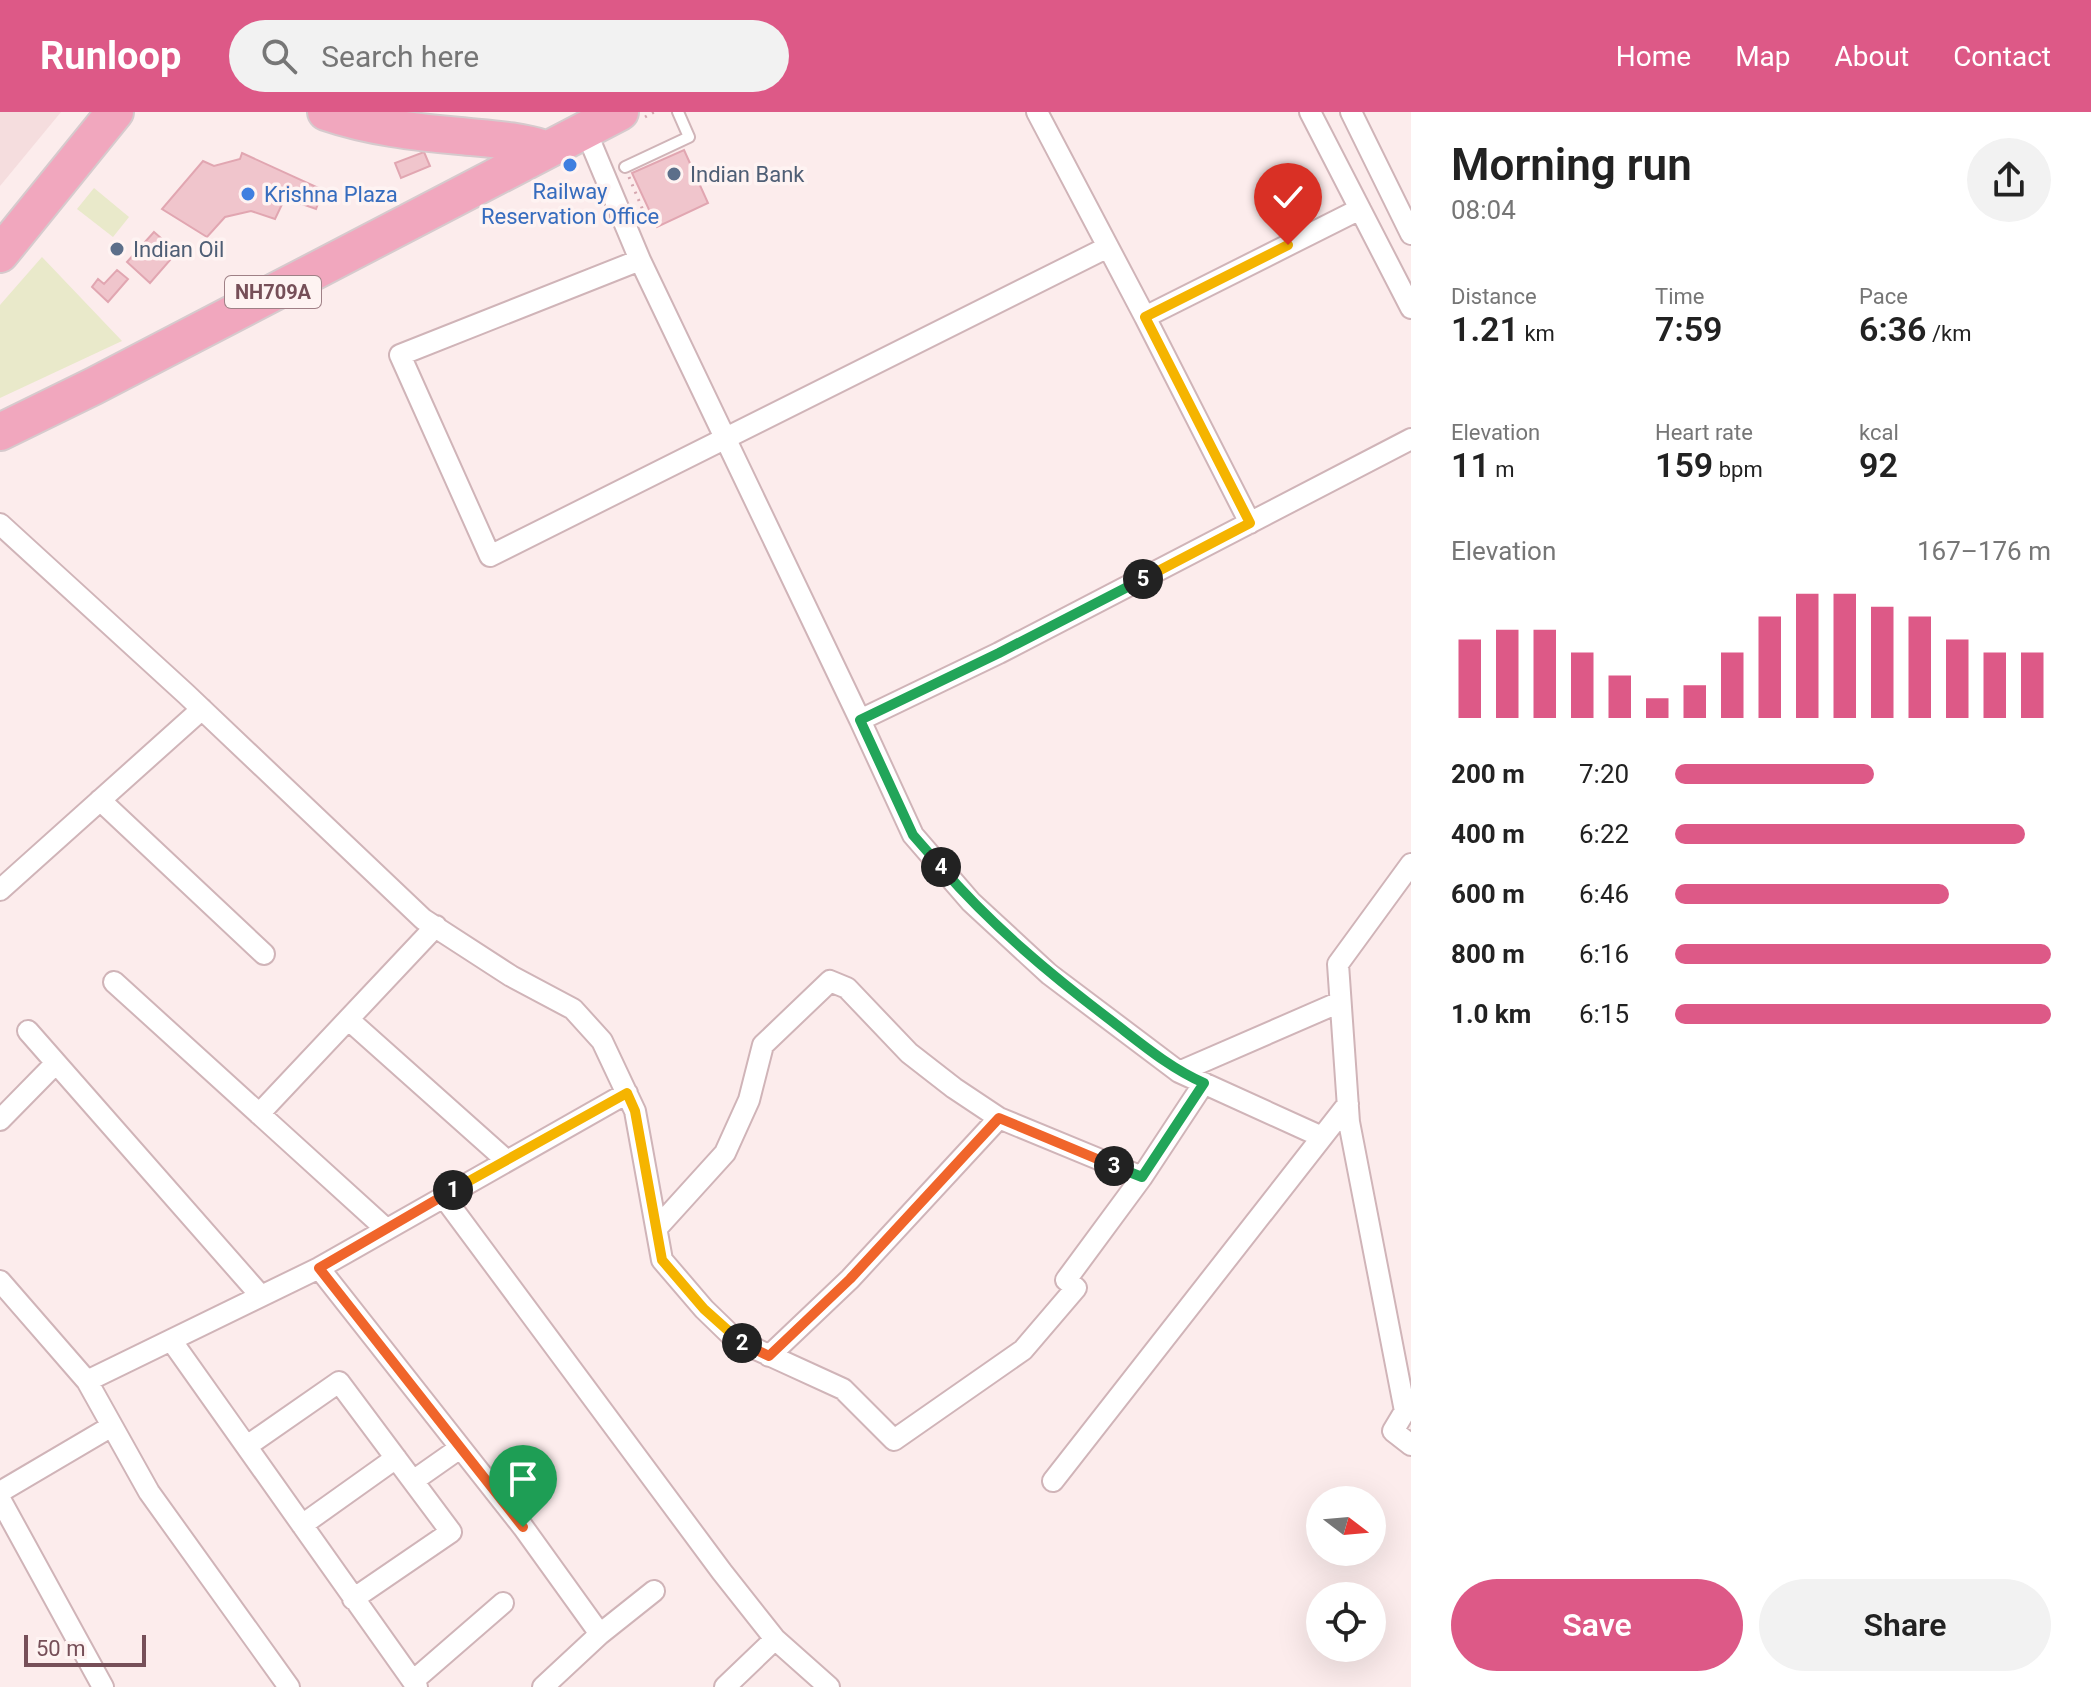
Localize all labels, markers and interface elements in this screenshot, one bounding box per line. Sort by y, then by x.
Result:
search box [229,20,789,92]
text: Runloop [40,34,181,78]
icon: search [257,34,301,78]
text: Search here [321,39,479,74]
text: Home [1616,40,1691,73]
text: Map [1735,40,1791,73]
text: About [1835,40,1909,73]
text: Contact [1953,40,2051,73]
button: share [1967,138,2051,222]
text: Morning run [1451,139,1692,191]
marker: Railway Reservation Office [561,156,579,174]
place label: Indian Bank [690,162,805,187]
pin [1254,163,1322,245]
marker: Indian Bank [665,165,683,183]
icon: check [1266,175,1310,219]
place label: Railway Reservation Office [481,179,659,229]
place label: Krishna Plaza [264,182,398,207]
marker: Krishna Plaza [239,185,257,203]
text: 08:04 [1451,195,1516,225]
place label: Indian Oil [133,237,224,262]
marker: Indian Oil [108,240,126,258]
road number: NH709A [225,276,321,308]
text: Distance [1451,284,1537,309]
text: Time [1655,284,1704,309]
text: Pace [1859,284,1908,309]
text: 1.21 [1451,309,1519,349]
text: 7:59 [1655,309,1723,349]
text: 6:36 [1859,309,1927,349]
text: km [1519,321,1555,346]
text: /km [1927,321,1972,346]
text: Elevation [1451,420,1540,445]
text: Heart rate [1655,420,1753,445]
text: kcal [1859,420,1899,445]
text: 11 [1451,445,1490,485]
text: 159 [1655,445,1713,485]
text: 92 [1859,445,1898,485]
text: m [1490,457,1515,482]
text: bpm [1713,457,1763,482]
text: Elevation [1451,536,1556,566]
text: 167–176 m [1917,536,2051,566]
pin: 5 [1123,559,1163,599]
text: 5 [1137,566,1149,591]
text: 200 m [1451,759,1525,789]
text: 7:20 [1579,759,1629,789]
text: 400 m [1451,819,1525,849]
text: 6:22 [1579,819,1629,849]
pin: 4 [921,847,961,887]
text: 4 [935,854,947,879]
text: 600 m [1451,879,1525,909]
text: 6:46 [1579,879,1629,909]
text: 800 m [1451,939,1525,969]
text: 6:16 [1579,939,1629,969]
text: 1.0 km [1451,999,1531,1029]
text: 6:15 [1579,999,1629,1029]
pin: 3 [1094,1146,1134,1186]
text: 3 [1108,1153,1120,1178]
pin: 1 [433,1170,473,1210]
text: 1 [447,1177,459,1202]
pin: 2 [722,1323,762,1363]
text: 2 [736,1330,748,1355]
pin [489,1445,557,1527]
icon: arrive [501,1457,545,1501]
north arrow [1306,1486,1386,1566]
map controls [1306,1486,1386,1662]
button: Save [1451,1579,1743,1671]
button: Share [1759,1579,2051,1671]
button: locate [1306,1582,1386,1662]
scale bar [24,1631,146,1667]
text: 50 m [36,1636,85,1661]

